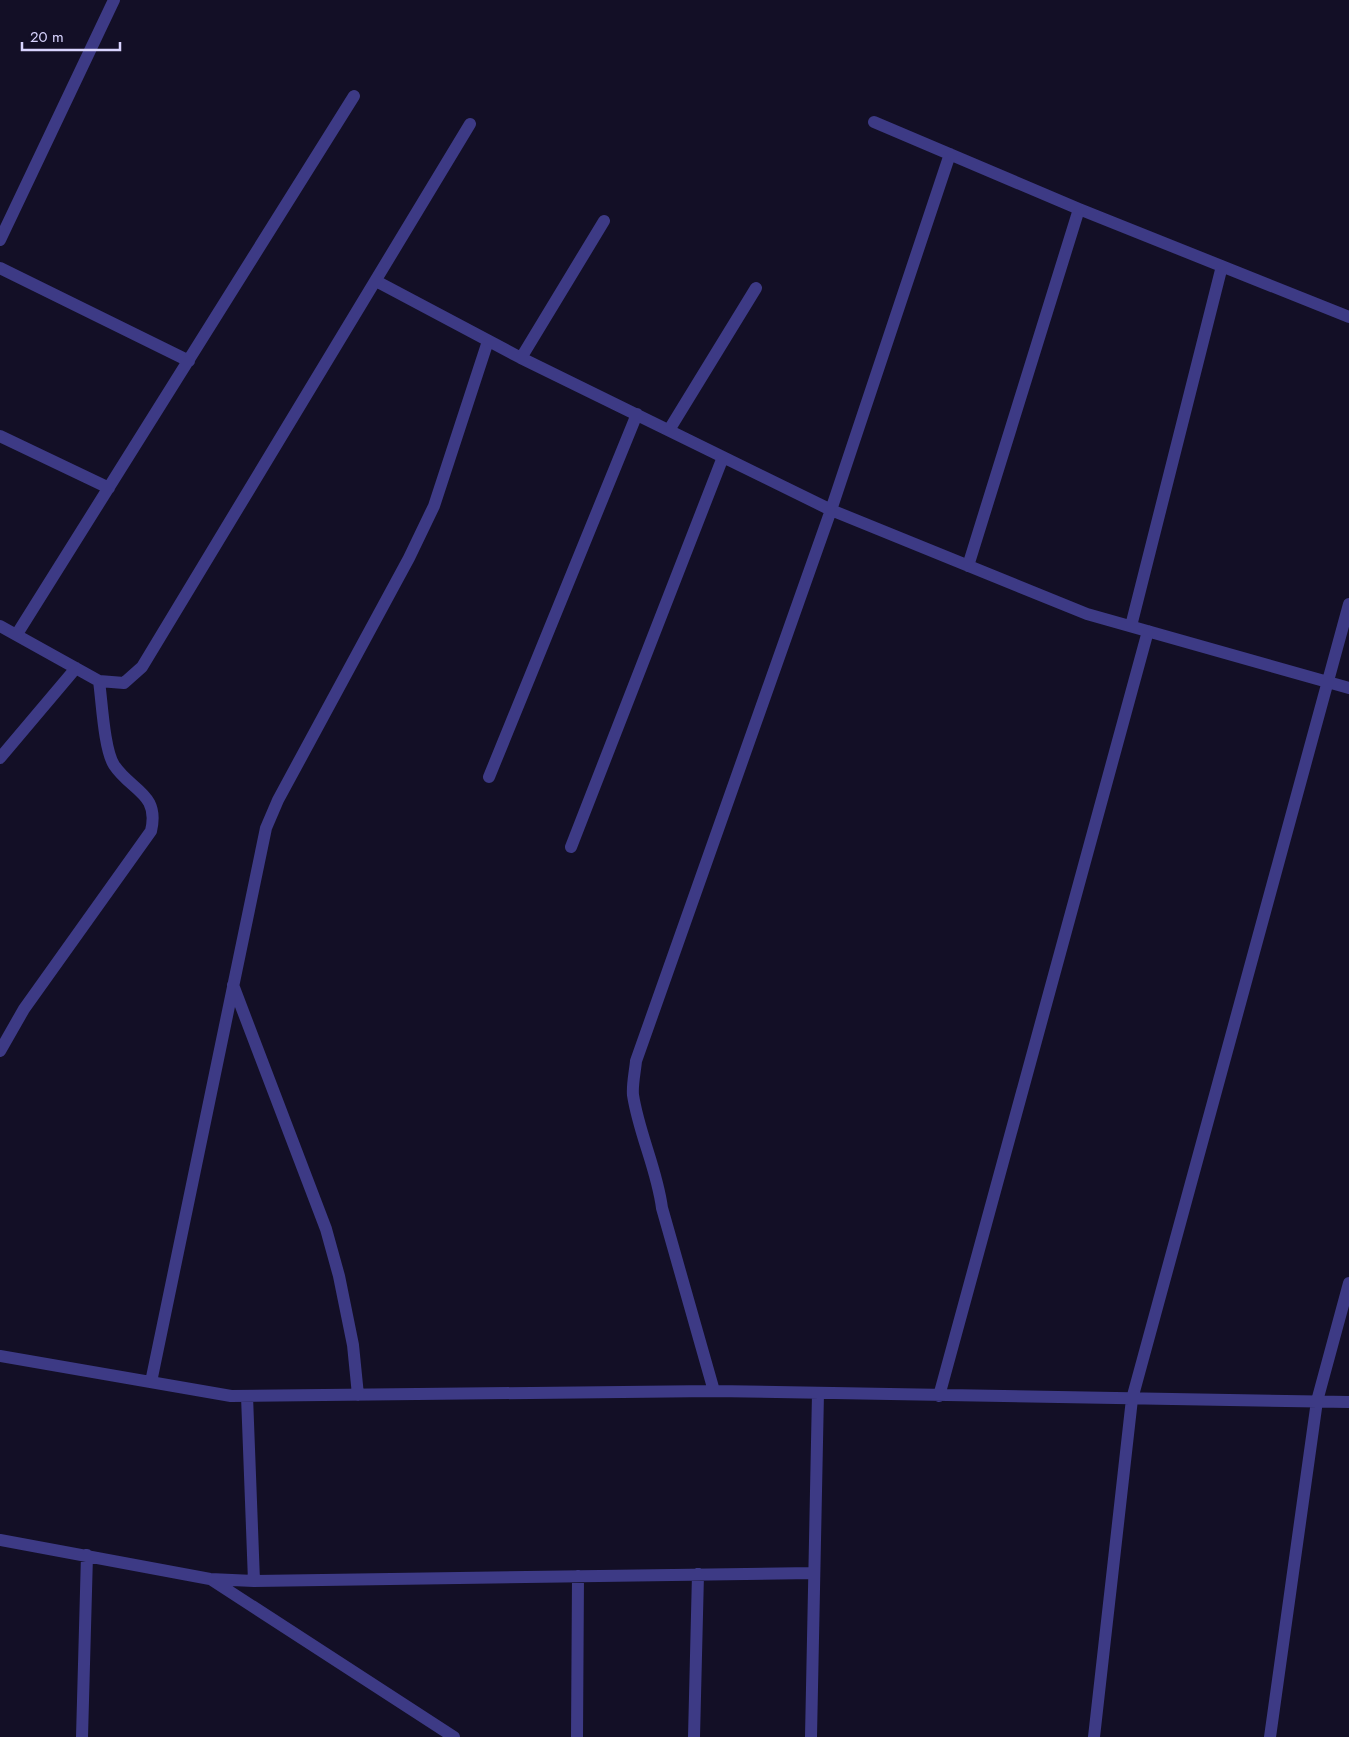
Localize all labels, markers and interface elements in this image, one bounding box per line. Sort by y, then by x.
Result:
scale bar [22,20,120,52]
text: 20 m [30,26,64,48]

